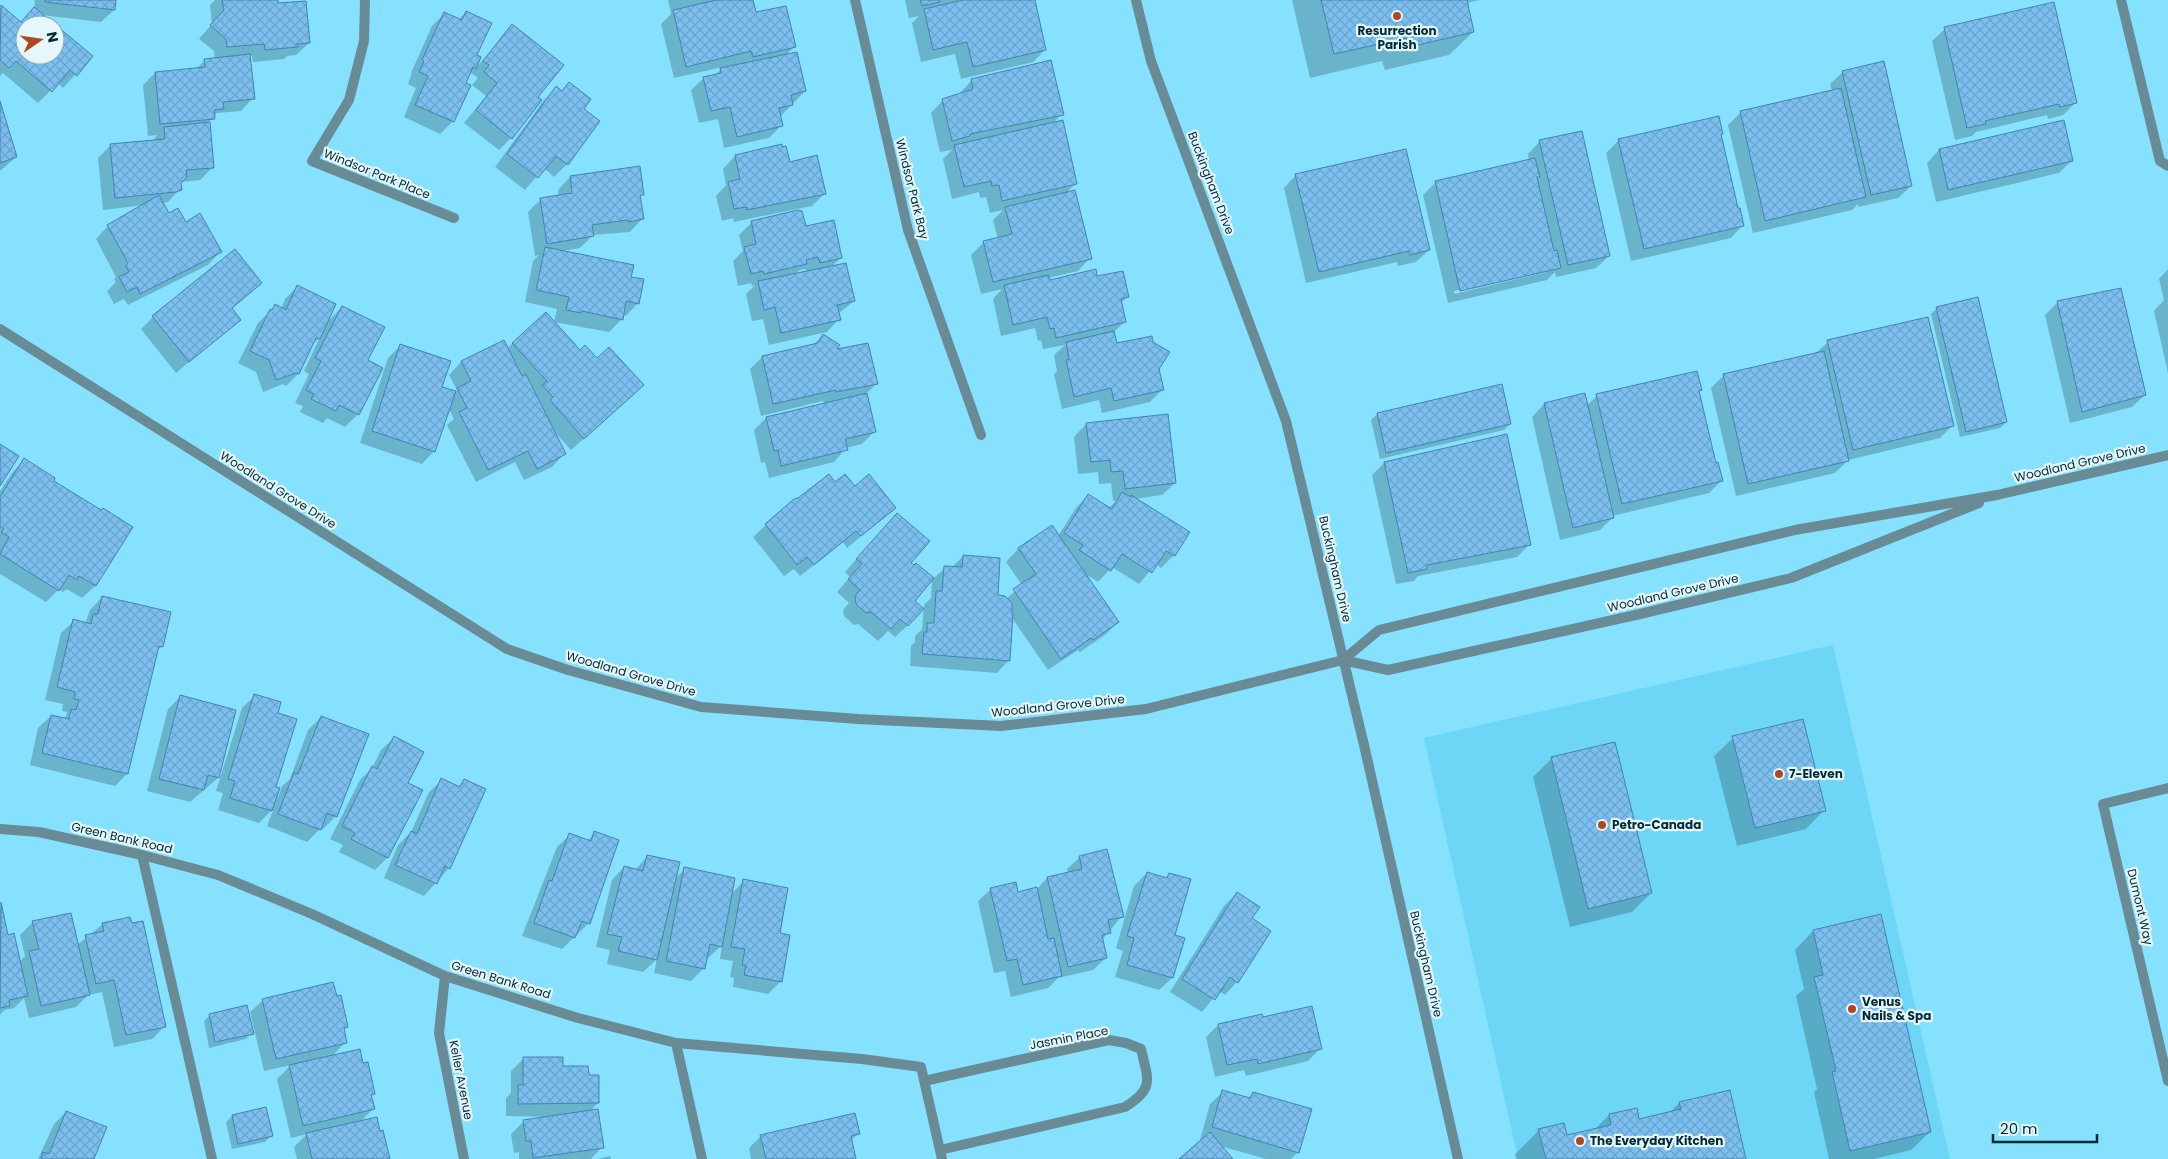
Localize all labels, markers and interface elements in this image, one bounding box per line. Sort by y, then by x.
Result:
marker: Resurrection Parish [1391,10,1403,22]
north arrow [15,15,65,65]
place label: Resurrection Parish [1357,22,1437,53]
text: N [42,30,64,44]
street label: Buckingham Drive [1184,129,1239,237]
street label: Windsor Park Bay [892,137,933,241]
street label: Windsor Park Place [321,144,433,203]
street label: Woodland Grove Drive [2013,439,2147,486]
street label: Woodland Grove Drive [217,447,340,532]
street label: Buckingham Drive [1315,514,1356,624]
street label: Woodland Grove Drive [1606,569,1740,616]
street label: Woodland Grove Drive [564,647,698,700]
street label: Woodland Grove Drive [990,690,1126,721]
place label: 7-Eleven [1789,765,1843,782]
marker: 7-Eleven [1773,768,1785,780]
place label: Petro-Canada [1612,816,1701,833]
street label: Green Bank Road [70,818,174,857]
marker: Petro-Canada [1596,819,1608,831]
street label: Dumont Way [2123,867,2158,947]
street label: Buckingham Drive [1406,909,1447,1019]
street label: Green Bank Road [449,956,553,1003]
place label: Venus Nails & Spa [1862,993,1931,1024]
marker: Venus Nails & Spa [1846,1003,1858,1015]
street label: Jasmin Place [1028,1022,1110,1053]
street label: Keller Avenue [445,1039,478,1121]
scale bar [1993,1112,2097,1144]
text: 20 m [2000,1118,2038,1139]
place label: The Everyday Kitchen [1590,1132,1723,1149]
marker: The Everyday Kitchen [1574,1135,1586,1147]

